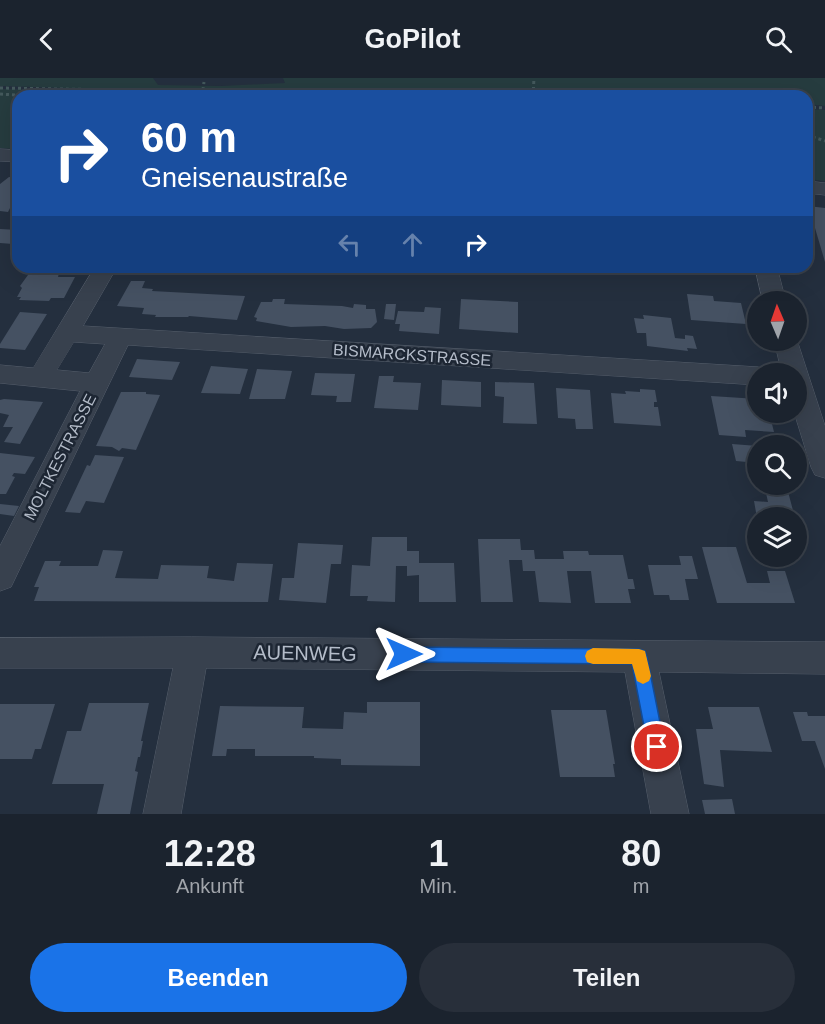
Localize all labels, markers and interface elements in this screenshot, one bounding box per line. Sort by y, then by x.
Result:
icon: back [30,23,63,56]
icon: search [762,23,795,56]
text: GoPilot [365,24,461,54]
icon: right [42,114,120,192]
text: 60 m [141,114,237,161]
text: Gneisenaustraße [141,163,348,193]
icon: left [333,228,366,261]
icon: ahead [396,228,429,261]
icon: right [459,228,492,261]
north arrow [747,291,807,351]
map controls [747,291,807,567]
street label: BISMARCKSTRASSE [332,341,492,369]
button: sound [747,363,807,423]
street label: MOLTKESTRASSE [21,391,99,523]
button: search [747,435,807,495]
button: layers [747,507,807,567]
position arrow [372,622,436,686]
street label: AUENWEG [253,641,357,665]
pin [631,721,682,772]
icon: arrive [640,730,673,763]
text: 12:28 [164,833,256,874]
text: 1 [428,833,449,874]
text: 80 [621,833,661,874]
text: Ankunft [176,875,244,897]
text: Min. [420,875,457,897]
text: m [633,875,650,897]
button: Beenden [30,943,407,1012]
button: Teilen [419,943,795,1012]

